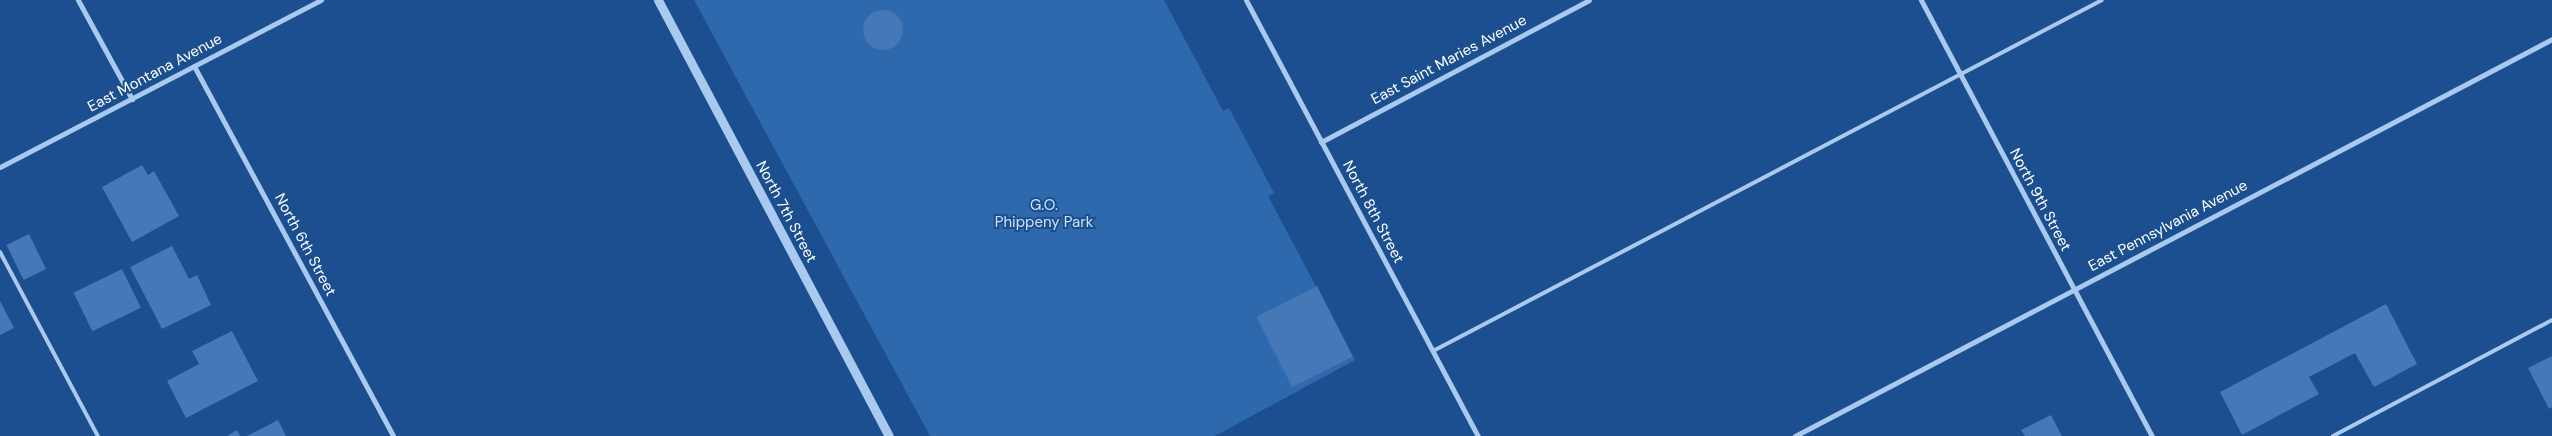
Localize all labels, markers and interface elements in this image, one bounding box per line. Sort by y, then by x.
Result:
street label: East Saint Maries Avenue [1368,11,1530,109]
street label: East Montana Avenue [85,30,225,116]
street label: North 9th Street [2005,146,2075,254]
street label: North 7th Street [752,158,820,266]
street label: North 8th Street [1338,158,1408,266]
street label: East Pennsylvania Avenue [2085,176,2251,276]
street label: North 6th Street [270,191,340,299]
park label: G.O. Phippeny Park [995,196,1093,231]

